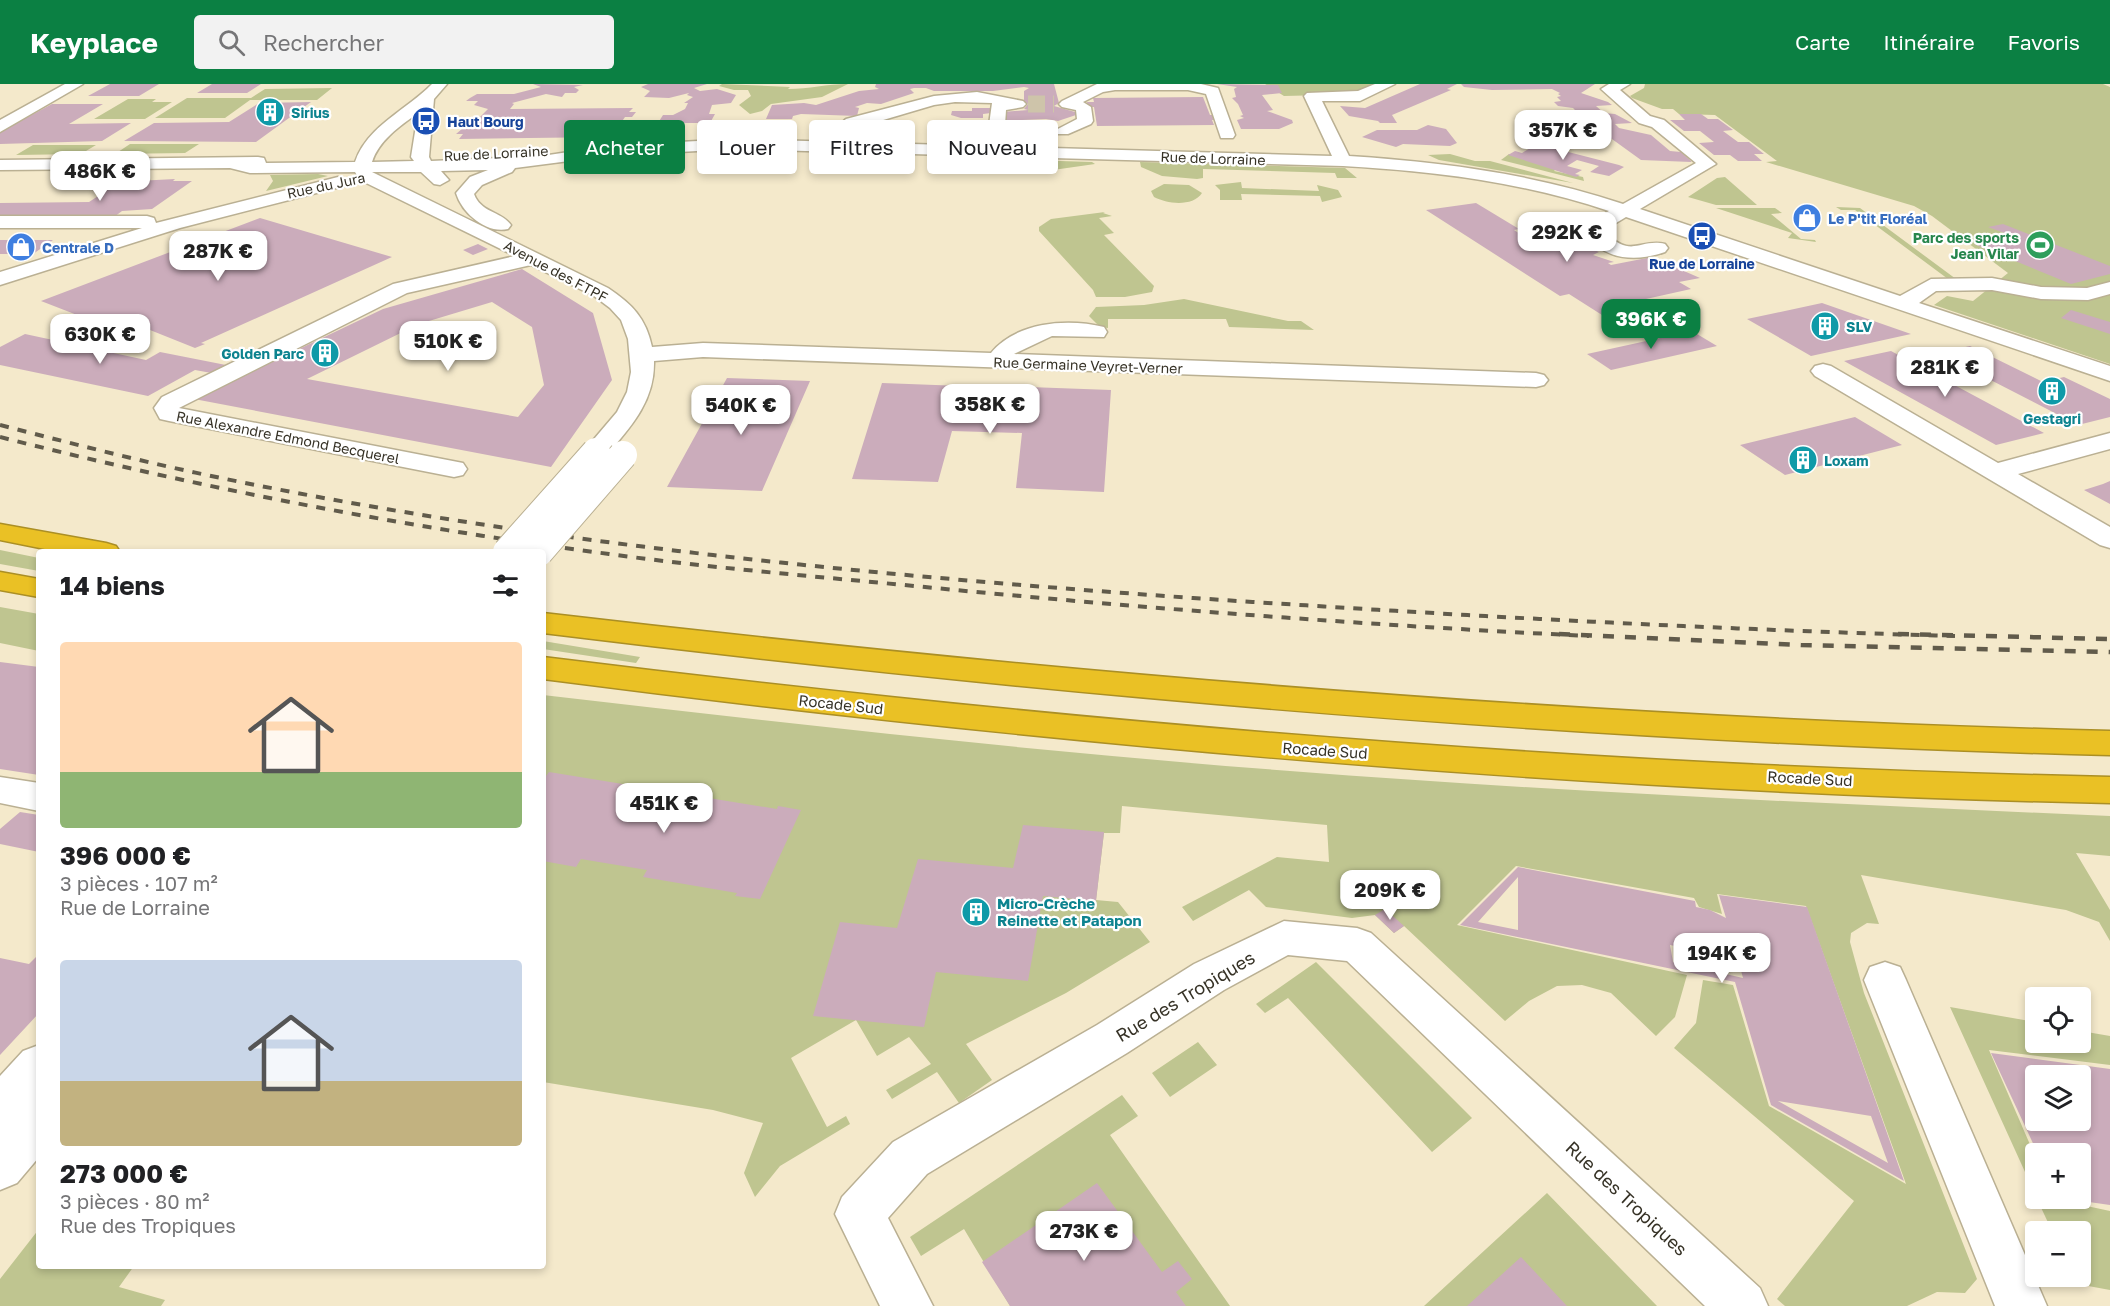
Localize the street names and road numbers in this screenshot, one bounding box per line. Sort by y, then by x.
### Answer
street label: Rue de Lorraine [443,142,549,164]
street label: Rue de Lorraine [1160,148,1266,168]
street label: Rue du Jura [285,168,367,202]
street label: Avenue des FTPF [501,236,611,306]
street label: Rue Germaine Veyret-Verner [993,353,1184,377]
street label: Rue Alexandre Edmond Becquerel [175,407,401,467]
street label: Rocade Sud [798,691,884,717]
street label: Rocade Sud [1282,738,1368,762]
street label: Rocade Sud [1767,767,1853,789]
street label: Rue des Tropiques [1111,946,1259,1046]
street label: Rue des Tropiques [1562,1136,1692,1260]

